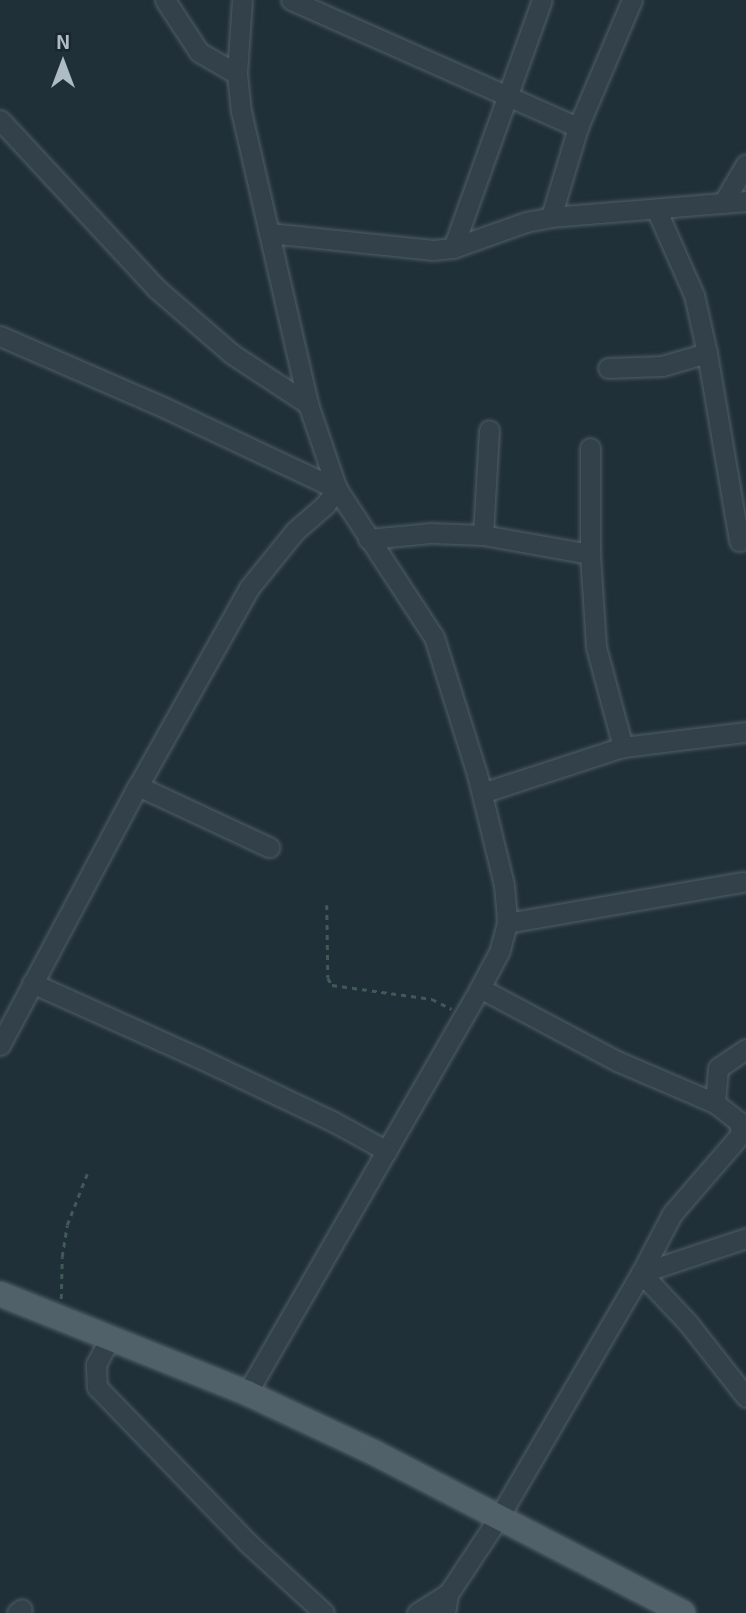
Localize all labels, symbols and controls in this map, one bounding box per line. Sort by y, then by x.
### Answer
north arrow [28,28,98,98]
text: N [56,30,70,53]

